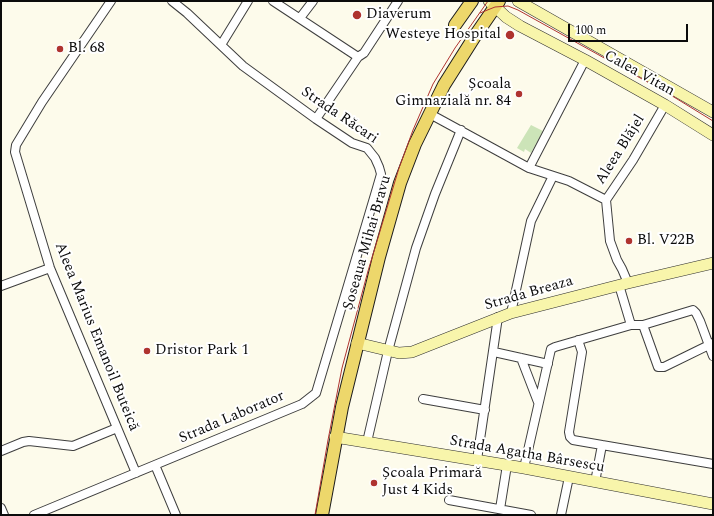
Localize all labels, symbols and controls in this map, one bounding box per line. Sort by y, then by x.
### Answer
place label: Diaverum [366,6,431,24]
marker: Diaverum [351,9,363,21]
scale bar [570,16,690,42]
text: 100 m [575,21,606,40]
place label: Westeye Hospital [385,26,501,44]
marker: Westeye Hospital [504,29,516,41]
place label: Bl. 68 [68,40,105,58]
marker: Bl. 68 [55,44,65,54]
street label: Calea Vitan [600,47,678,101]
place label: Școala Gimnazială nr. 84 [395,76,511,111]
street label: Strada Răcari [297,84,381,148]
marker: Școala Gimnazială nr. 84 [514,89,524,99]
street label: Aleea Blăjel [592,112,650,188]
street label: Șoseaua Mihai Bravu [340,173,396,313]
place label: Bl. V22B [637,232,695,250]
marker: Bl. V22B [624,236,634,246]
street label: Aleea Marius Emanoil Buteică [50,240,142,434]
street label: Strada Breaza [483,273,575,315]
place label: Dristor Park 1 [155,342,249,360]
marker: Dristor Park 1 [142,346,152,356]
street label: Strada Laborator [177,388,287,448]
street label: Strada Agatha Bârsescu [448,433,606,477]
place label: Școala Primară Just 4 Kids [382,465,482,500]
marker: Școala Primară Just 4 Kids [369,478,379,488]

